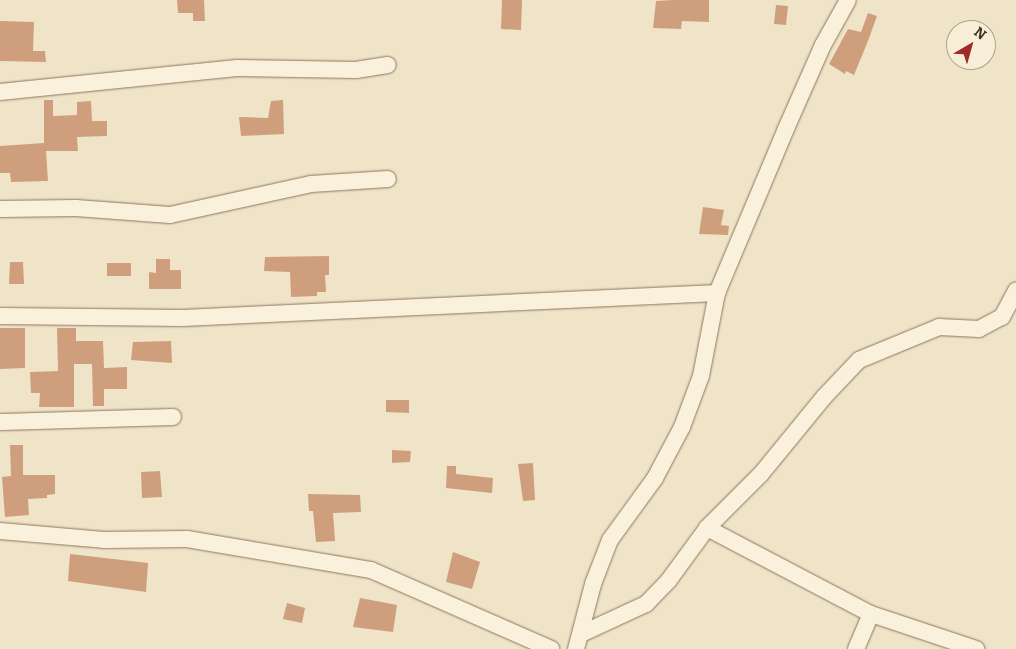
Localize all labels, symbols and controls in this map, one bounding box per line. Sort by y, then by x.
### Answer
north arrow [946,20,996,70]
text: N [970,24,989,44]

